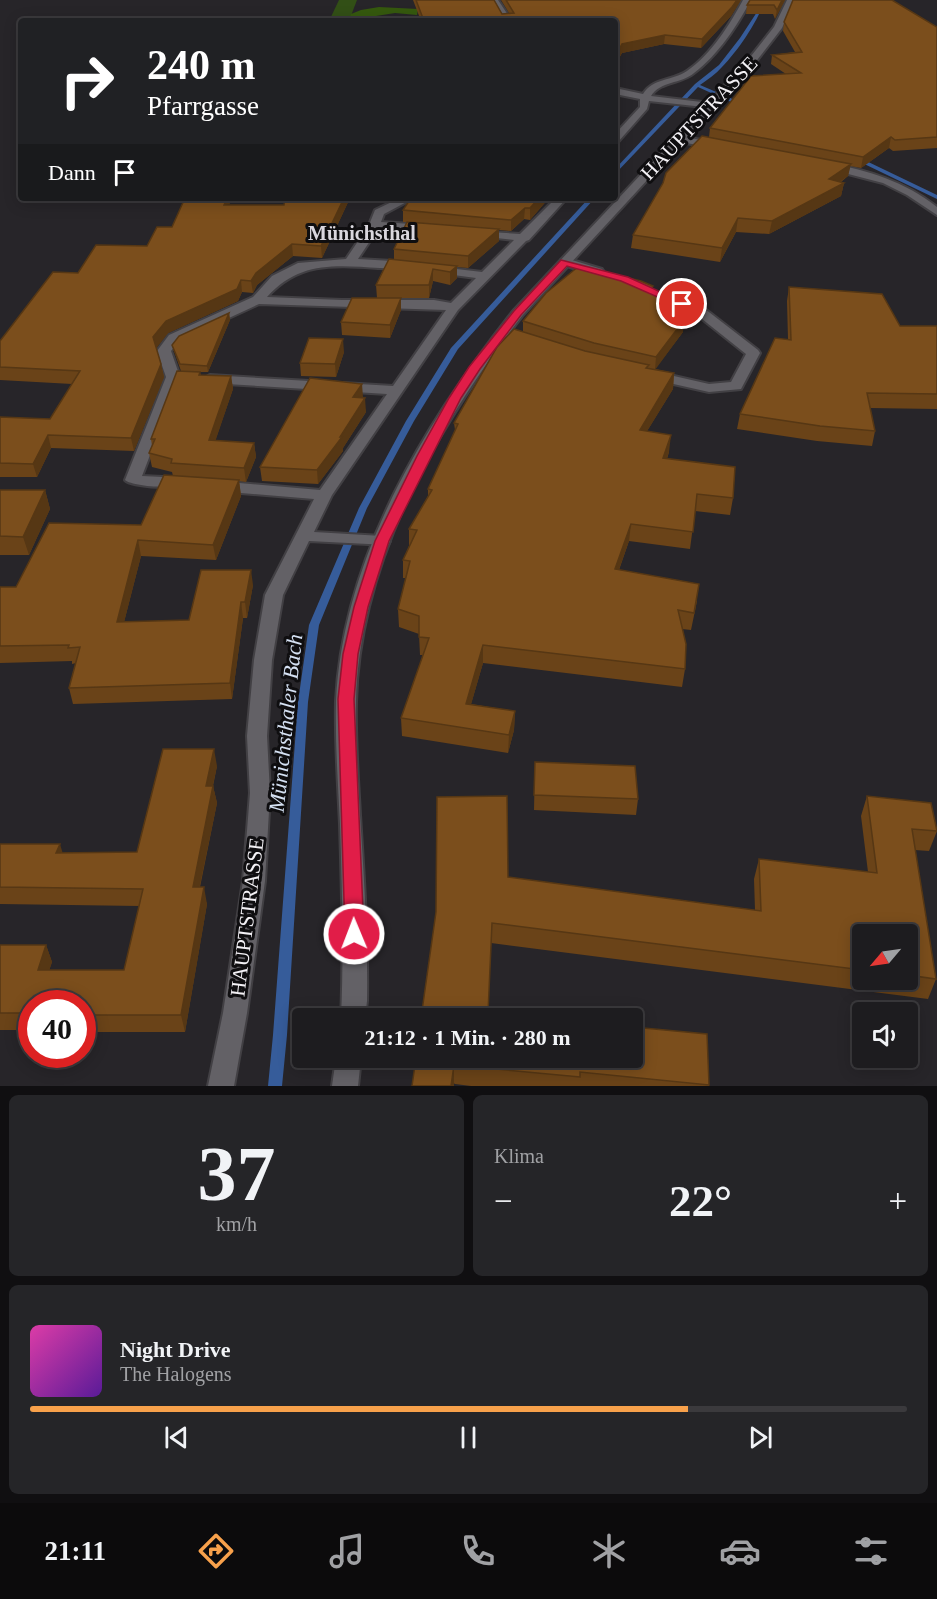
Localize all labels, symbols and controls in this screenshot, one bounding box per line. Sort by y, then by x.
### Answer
icon: right [48,42,126,120]
text: 240 m [147,42,256,88]
street label: HAUPTSTRASSE [636,51,762,185]
text: Pfarrgasse [147,91,259,121]
icon: arrive [108,156,141,189]
text: Dann [48,160,96,185]
district label: Münichsthal [308,222,416,244]
pin [656,278,707,329]
icon: arrive [665,287,698,320]
water label: Münichsthaler Bach [264,633,307,814]
street label: HAUPTSTRASSE [225,836,269,998]
position arrow [322,902,386,966]
north arrow [852,924,918,990]
map controls [852,924,918,1068]
speed limit sign: 40 [18,990,96,1068]
button: sound [852,1002,918,1068]
text: 21:12 · 1 Min. · 280 m [365,1025,570,1050]
text: 37 [198,1130,276,1217]
text: Klima [494,1145,544,1167]
text: 22° [669,1176,732,1226]
text: − [494,1183,513,1219]
text: + [888,1183,907,1219]
text: km/h [216,1213,257,1235]
text: Night Drive [120,1337,231,1362]
text: The Halogens [120,1363,232,1385]
icon: previous [160,1421,193,1454]
icon: pause [452,1421,485,1454]
icon: next [744,1421,777,1454]
icon: directions [195,1530,237,1572]
icon: music [326,1530,368,1572]
icon: phone [457,1530,499,1572]
icon: climate [588,1530,630,1572]
icon: car [719,1530,761,1572]
icon: filters [850,1530,892,1572]
text: 21:11 [45,1536,106,1566]

